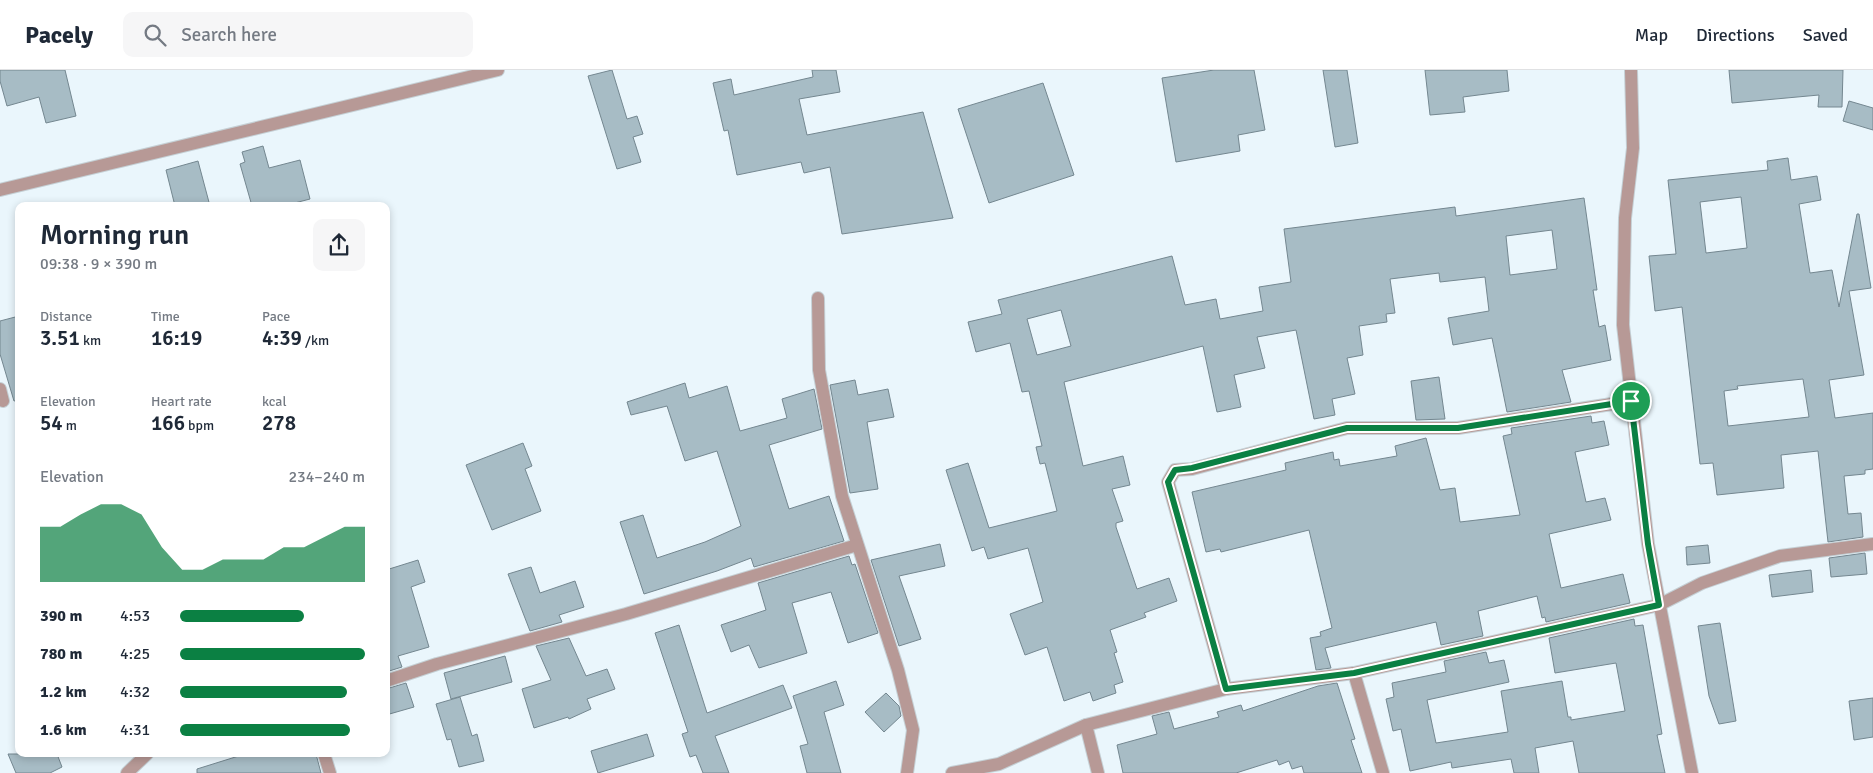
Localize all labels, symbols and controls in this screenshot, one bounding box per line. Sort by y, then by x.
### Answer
search box [123,12,473,57]
text: Pacely [25,20,93,50]
icon: search [141,21,169,49]
text: Search here [181,23,277,47]
text: Map [1635,24,1668,46]
text: Directions [1696,24,1775,46]
text: Saved [1803,24,1848,46]
text: Morning run [40,218,189,252]
button: share [313,219,365,271]
text: 09:38 · 9 × 390 m [40,254,157,274]
text: Distance [40,308,92,325]
text: Time [151,308,180,325]
text: Pace [262,308,290,325]
text: 3.51 [40,325,80,351]
text: 16:19 [151,325,202,351]
text: 4:39 [262,325,302,351]
text: km [80,332,101,349]
text: /km [302,332,329,349]
pin [1610,380,1652,422]
icon: arrive [1617,387,1645,415]
text: Elevation [40,393,96,410]
text: Heart rate [151,393,212,410]
text: kcal [262,393,287,410]
text: 54 [40,410,63,436]
text: 166 [151,410,185,436]
text: 278 [262,410,296,436]
text: m [63,417,77,434]
text: bpm [185,417,214,434]
text: Elevation [40,467,104,487]
text: 234–240 m [288,467,365,487]
text: 390 m [40,606,82,626]
text: 4:53 [120,606,150,626]
text: 780 m [40,644,82,664]
text: 4:25 [120,644,150,664]
text: 1.2 km [40,682,87,702]
text: 4:32 [120,682,150,702]
text: 1.6 km [40,720,87,740]
text: 4:31 [120,720,150,740]

